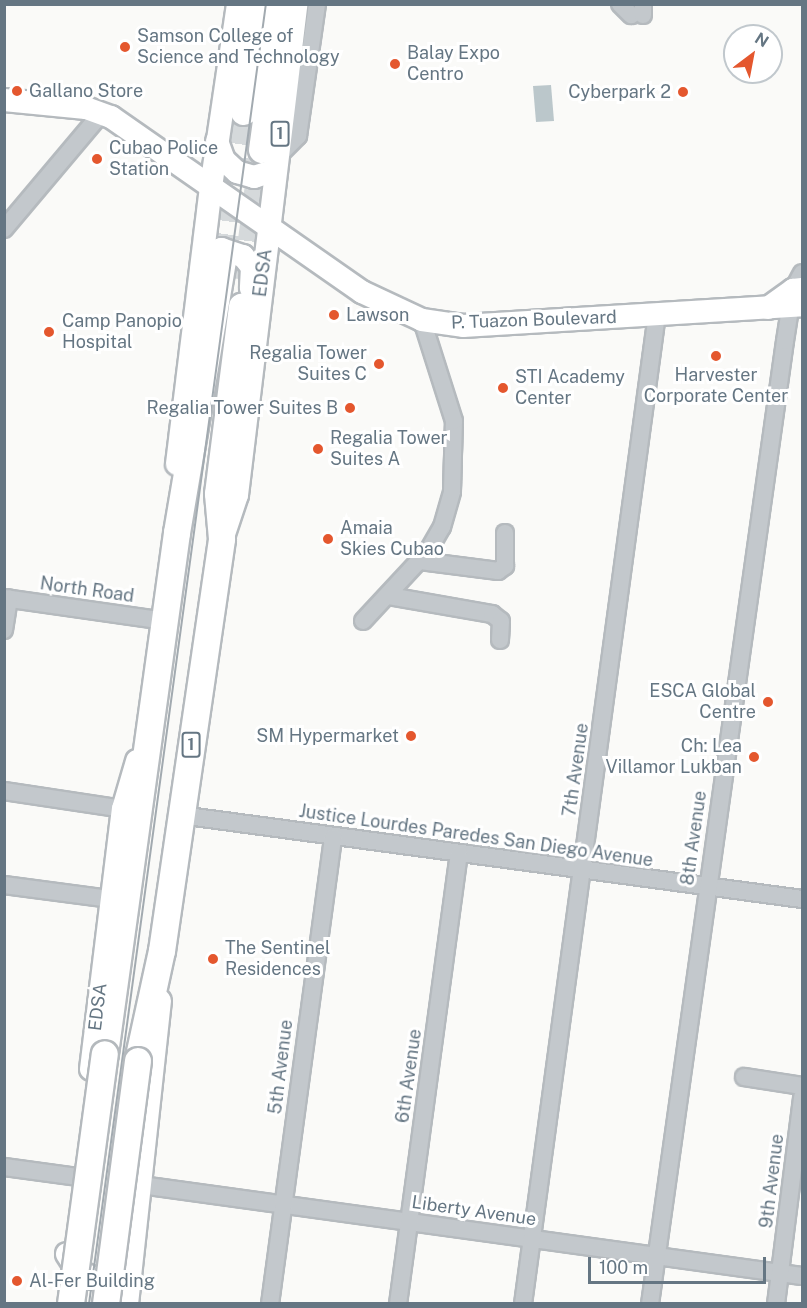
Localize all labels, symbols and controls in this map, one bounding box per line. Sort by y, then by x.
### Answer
north arrow [723,24,783,84]
place label: Samson College of Science and Technology [137,26,340,68]
text: N [751,29,772,51]
marker: Samson College of Science and Technology [118,40,132,54]
place label: Balay Expo Centro [407,43,500,86]
marker: Balay Expo Centro [388,57,402,71]
place label: Gallano Store [29,80,143,102]
place label: Cyberpark 2 [568,81,671,103]
marker: Gallano Store [10,84,24,98]
marker: Cyberpark 2 [676,85,690,99]
road number: 1 [270,121,290,147]
place label: Cubao Police Station [109,138,218,180]
marker: Cubao Police Station [90,152,104,166]
street label: EDSA [249,248,277,298]
place label: Lawson [346,304,409,326]
street label: P. Tuazon Boulevard [451,306,617,334]
marker: Lawson [327,308,341,322]
place label: Camp Panopio Hospital [62,311,182,354]
marker: Camp Panopio Hospital [40,323,58,341]
place label: Regalia Tower Suites C [249,343,367,386]
marker: Harvester Corporate Center [709,349,723,363]
marker: Regalia Tower Suites C [372,357,386,371]
place label: Harvester Corporate Center [644,365,788,407]
place label: STI Academy Center [515,367,625,410]
marker: STI Academy Center [496,381,510,395]
place label: Regalia Tower Suites B [146,397,338,419]
marker: Regalia Tower Suites B [343,401,357,415]
place label: Regalia Tower Suites A [330,428,448,470]
marker: Regalia Tower Suites A [311,442,325,456]
place label: Amaia Skies Cubao [340,518,444,560]
marker: Amaia Skies Cubao [321,532,335,546]
street label: North Road [39,573,135,607]
place label: ESCA Global Centre [649,681,756,724]
marker: ESCA Global Centre [761,695,775,709]
street label: 7th Avenue [559,722,593,818]
place label: SM Hypermarket [256,725,399,747]
marker: SM Hypermarket [404,729,418,743]
road number: 1 [180,732,201,758]
place label: Ch: Lea Villamor Lukban [606,736,742,778]
marker: Ch: Lea Villamor Lukban [747,750,761,764]
street label: 8th Avenue [677,789,711,887]
street label: Justice Lourdes Paredes San Diego Avenue [297,800,655,872]
place label: The Sentinel Residences [225,938,330,980]
marker: The Sentinel Residences [206,952,220,966]
street label: EDSA [84,982,112,1032]
street label: 5th Avenue [264,1018,298,1116]
street label: 6th Avenue [392,1028,426,1124]
street label: 9th Avenue [756,1133,788,1229]
street label: Liberty Avenue [410,1192,538,1230]
scale bar [591,1245,770,1283]
text: 100 m [599,1257,648,1278]
place label: Al-Fer Building [29,1270,155,1292]
marker: Al-Fer Building [10,1274,24,1288]

